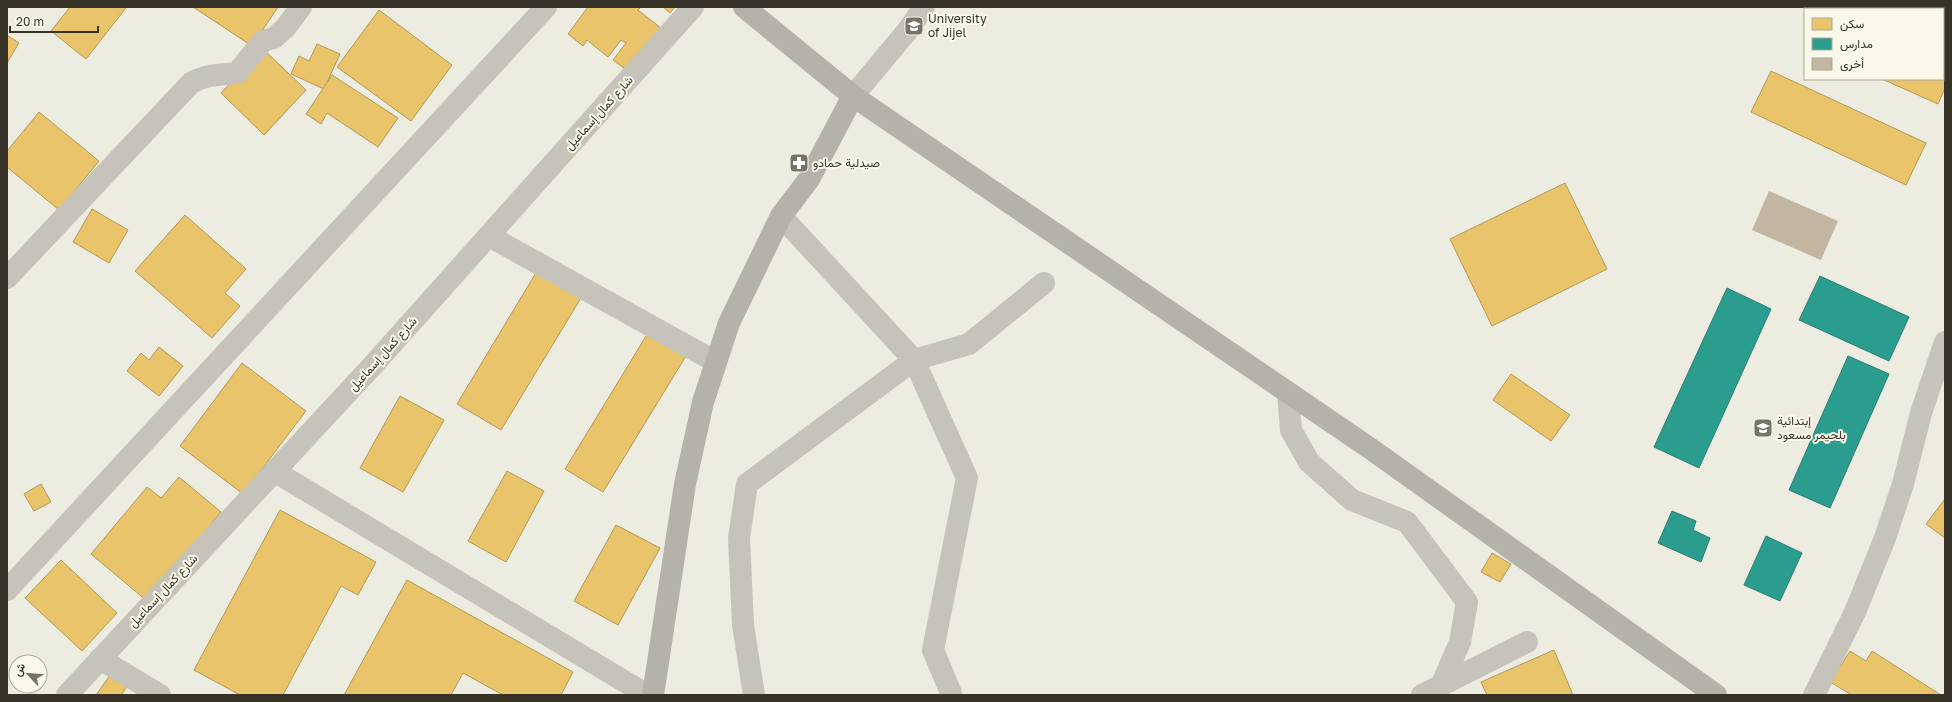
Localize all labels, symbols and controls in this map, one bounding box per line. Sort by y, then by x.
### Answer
scale bar [10,8,98,34]
legend [1804,8,1944,80]
place label: University of Jijel [928,11,987,40]
text: 20 m [16,14,44,29]
school or university icon: University of Jijel [903,15,925,37]
text: سكن [1840,16,1864,32]
text: مدارس [1840,36,1873,52]
text: أخرى [1840,56,1864,72]
street label: شارع كمال إسماعيل [561,73,637,154]
pharmacy icon: صيدلية حمادو [788,152,810,174]
place label: صيدلية حمادو [813,155,880,171]
street label: شارع كمال إسماعيل [345,314,421,395]
place label: إبتدائية بلحيمر مسعود [1777,413,1846,443]
school or university icon: إبتدائية بلحيمر مسعود [1752,417,1774,439]
street label: شارع كمال إسماعيل [125,551,202,632]
north arrow [8,654,48,694]
text: ش [10,661,28,679]

